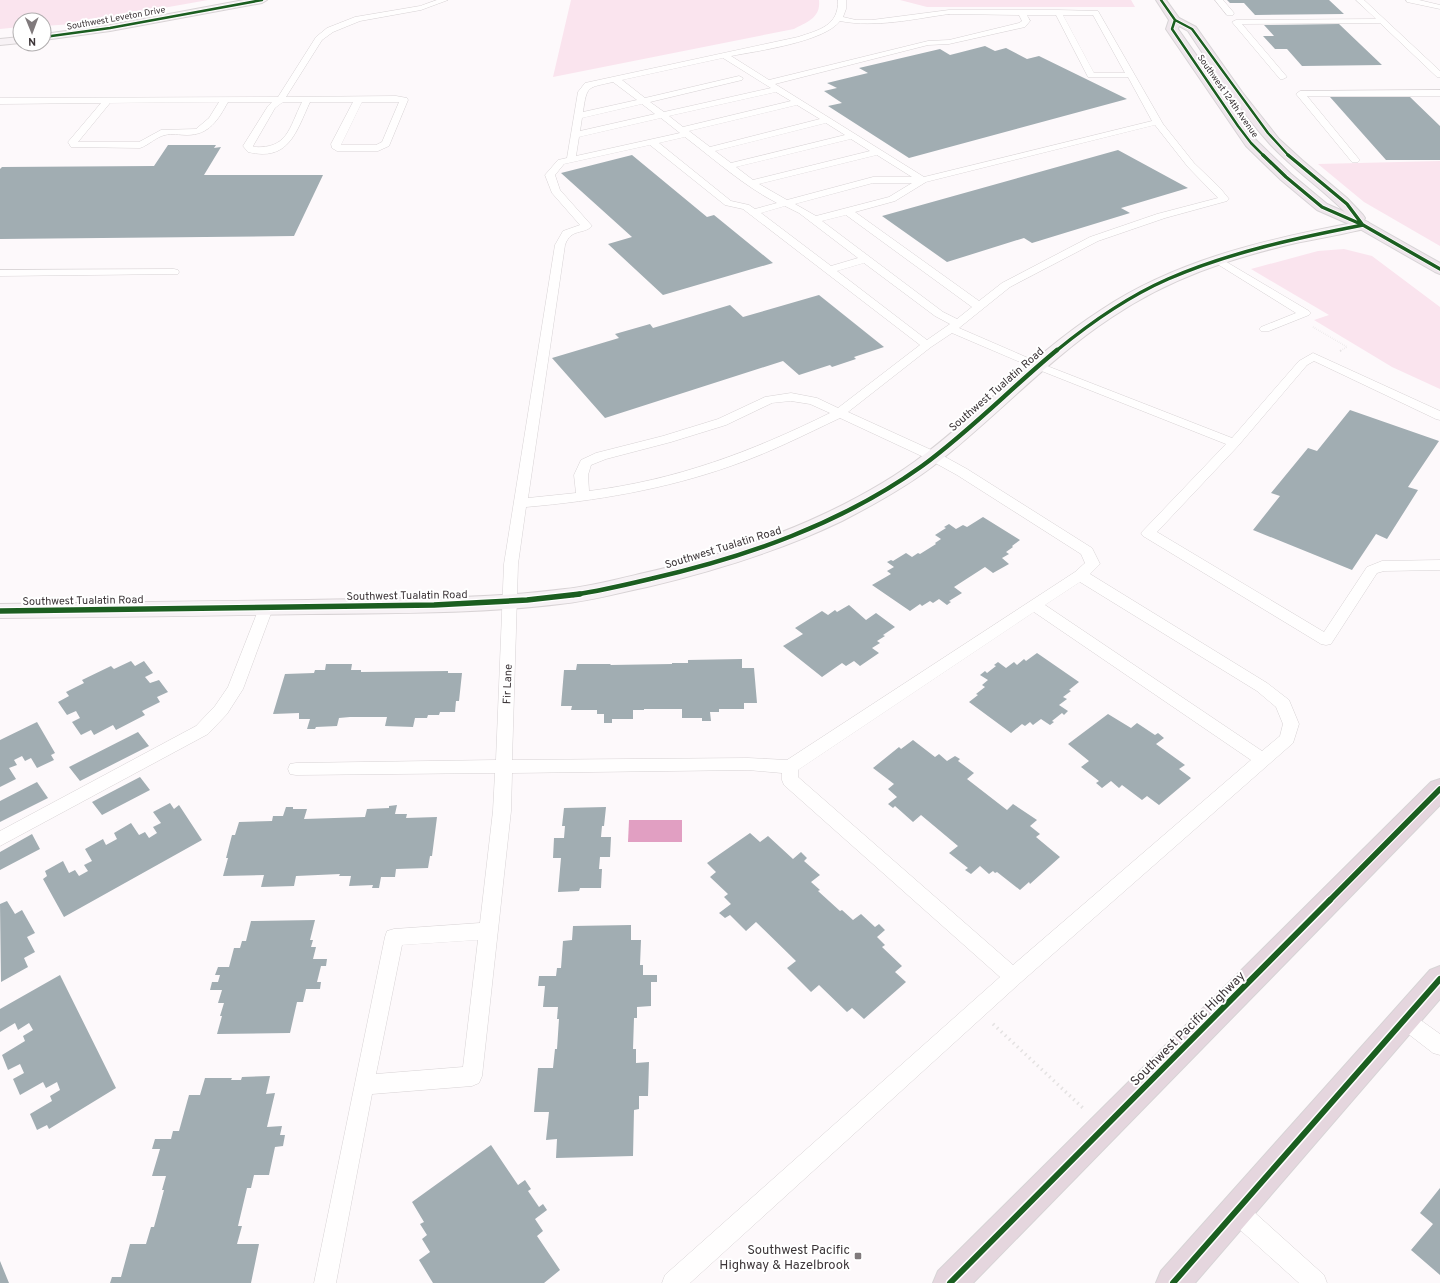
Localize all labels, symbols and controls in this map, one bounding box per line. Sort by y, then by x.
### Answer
street label: Southwest Leveton Drive [66,4,166,33]
north arrow [12,12,52,52]
text: N [28,34,36,48]
street label: Southwest 124th Avenue [1195,53,1261,140]
street label: Southwest Tualatin Road [946,345,1047,435]
street label: Southwest Tualatin Road [663,524,783,572]
street label: Southwest Tualatin Road [346,588,468,604]
street label: Southwest Tualatin Road [22,593,144,609]
street label: Fir Lane [500,664,516,704]
street label: Southwest Pacific Highway [1128,969,1249,1090]
place label: Southwest Pacific Highway & Hazelbrook [719,1243,850,1274]
marker: Southwest Pacific Highway & Hazelbrook [853,1251,863,1261]

